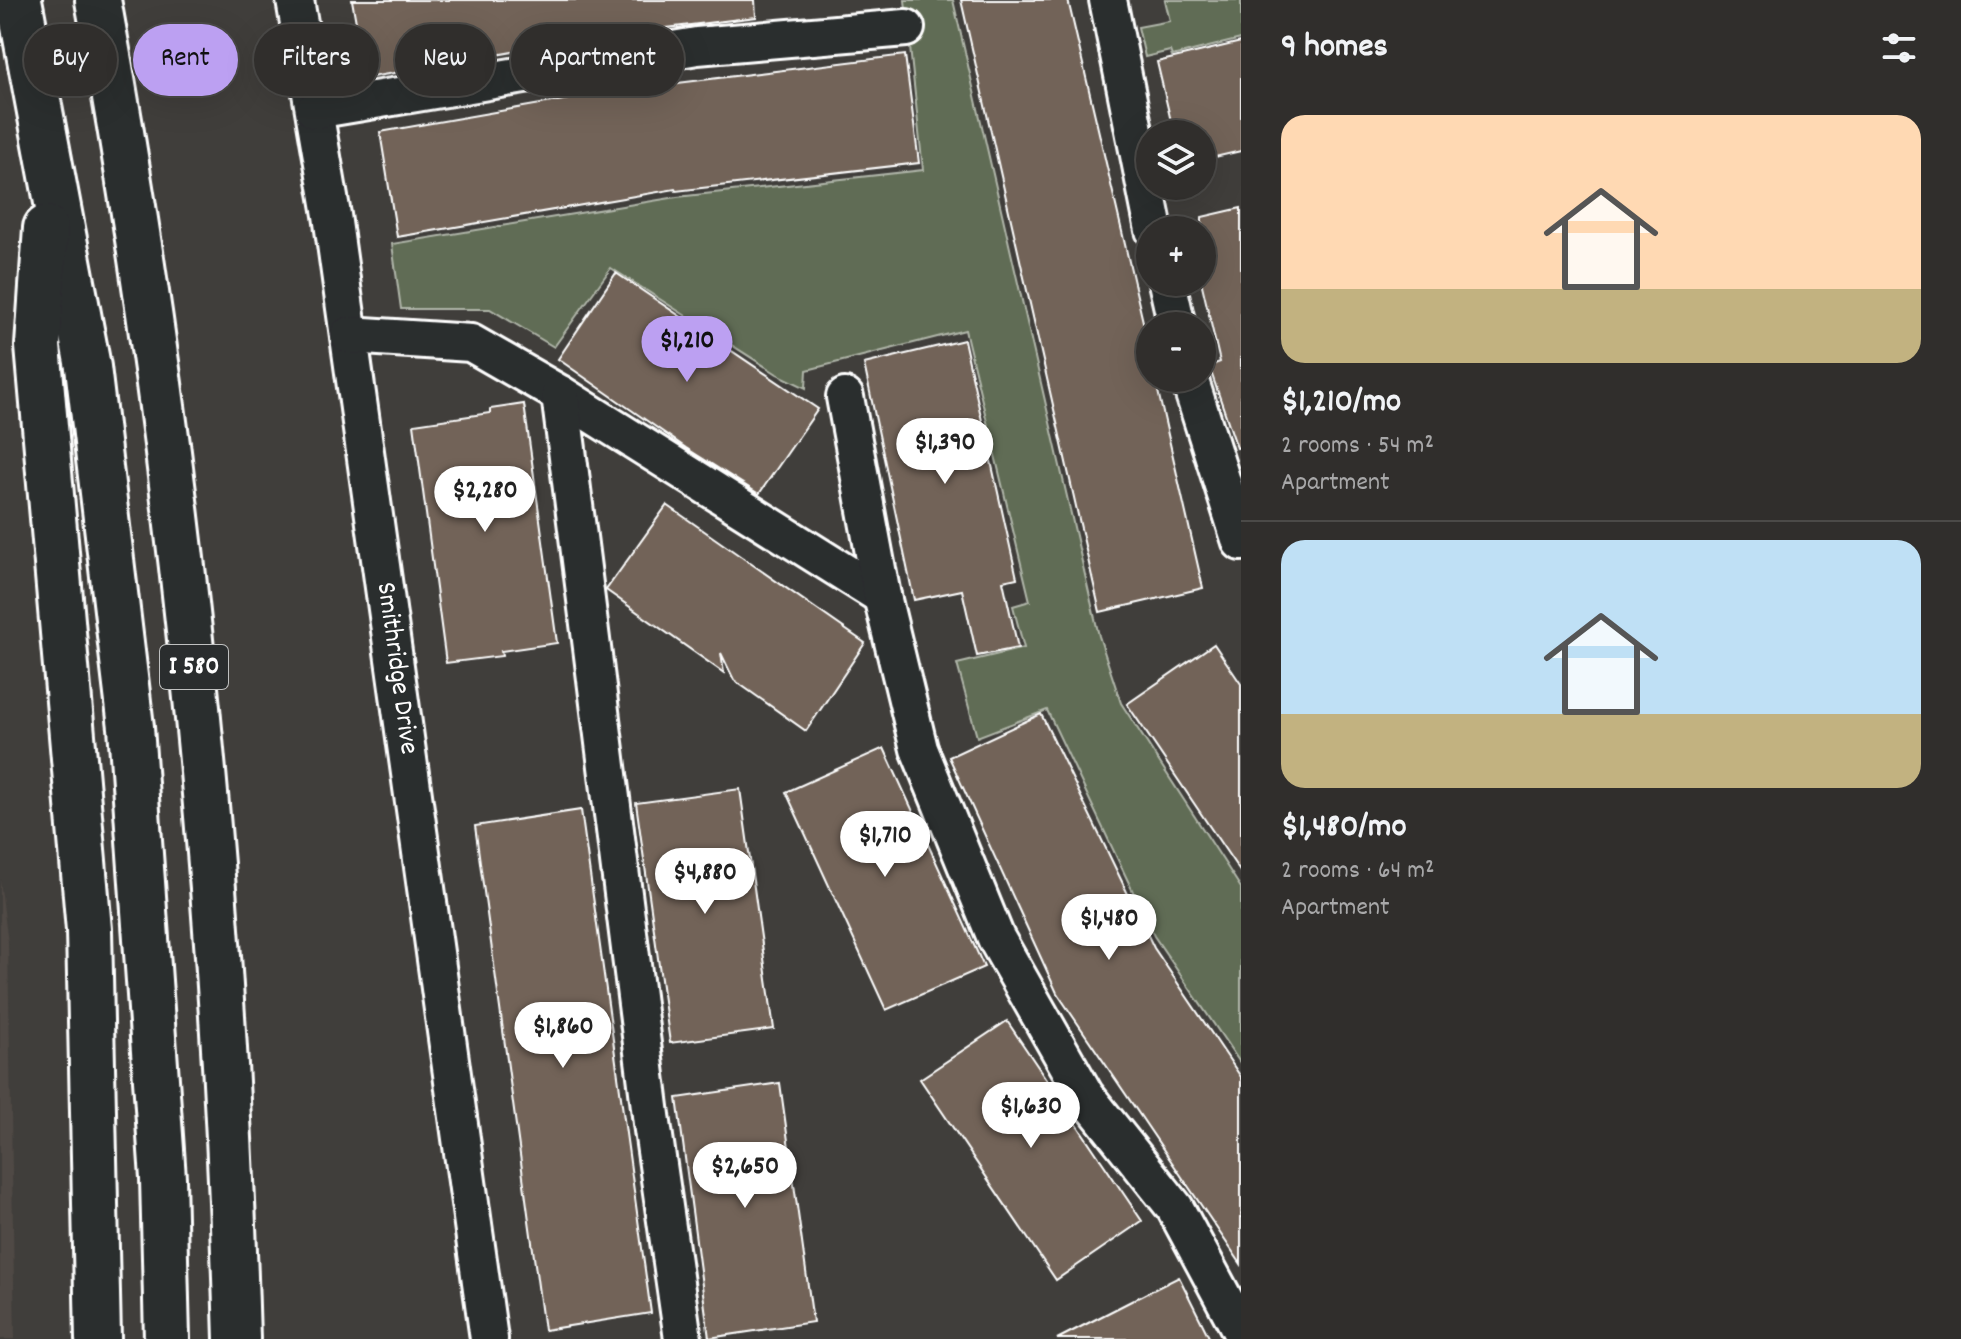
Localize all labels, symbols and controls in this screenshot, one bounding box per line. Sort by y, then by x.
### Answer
chip: Buy [24,24,117,96]
chip: Rent [133,24,238,96]
chip: Filters [254,24,379,96]
chip: New [395,24,495,96]
chip: Apartment [511,24,684,96]
text: 9 homes [1281,24,1388,73]
icon: filters [1877,26,1921,70]
map controls [1136,120,1216,392]
button: layers [1136,120,1216,200]
icon: home [1529,167,1673,311]
button: + [1136,216,1216,296]
button: − [1136,312,1216,392]
pin: $1,210 [622,316,752,384]
text: $1,210 [659,323,715,360]
text: $1,210/mo [1281,379,1401,428]
pin: $1,390 [880,418,1010,486]
text: $1,390 [914,425,976,462]
text: 2 rooms · 54 m² [1281,428,1434,465]
text: Apartment [1281,465,1390,502]
pin: $2,280 [420,466,550,534]
text: $2,280 [452,473,518,510]
street label: Smithridge Drive [364,580,427,757]
icon: home [1529,592,1673,736]
road number: I 580 [160,645,228,689]
text: $1,480/mo [1281,804,1407,853]
pin: $1,710 [820,811,950,879]
text: $1,710 [858,818,912,855]
pin: $4,880 [640,848,770,916]
text: 2 rooms · 64 m² [1281,853,1435,890]
text: $4,880 [673,855,737,892]
text: Apartment [1281,890,1390,927]
pin: $1,480 [1044,894,1174,962]
text: $1,480 [1079,901,1139,938]
pin: $1,860 [498,1002,628,1070]
text: $1,860 [532,1009,594,1046]
pin: $1,630 [966,1082,1096,1150]
text: $1,630 [1000,1089,1062,1126]
pin: $2,650 [680,1142,810,1210]
text: $2,650 [711,1149,779,1186]

